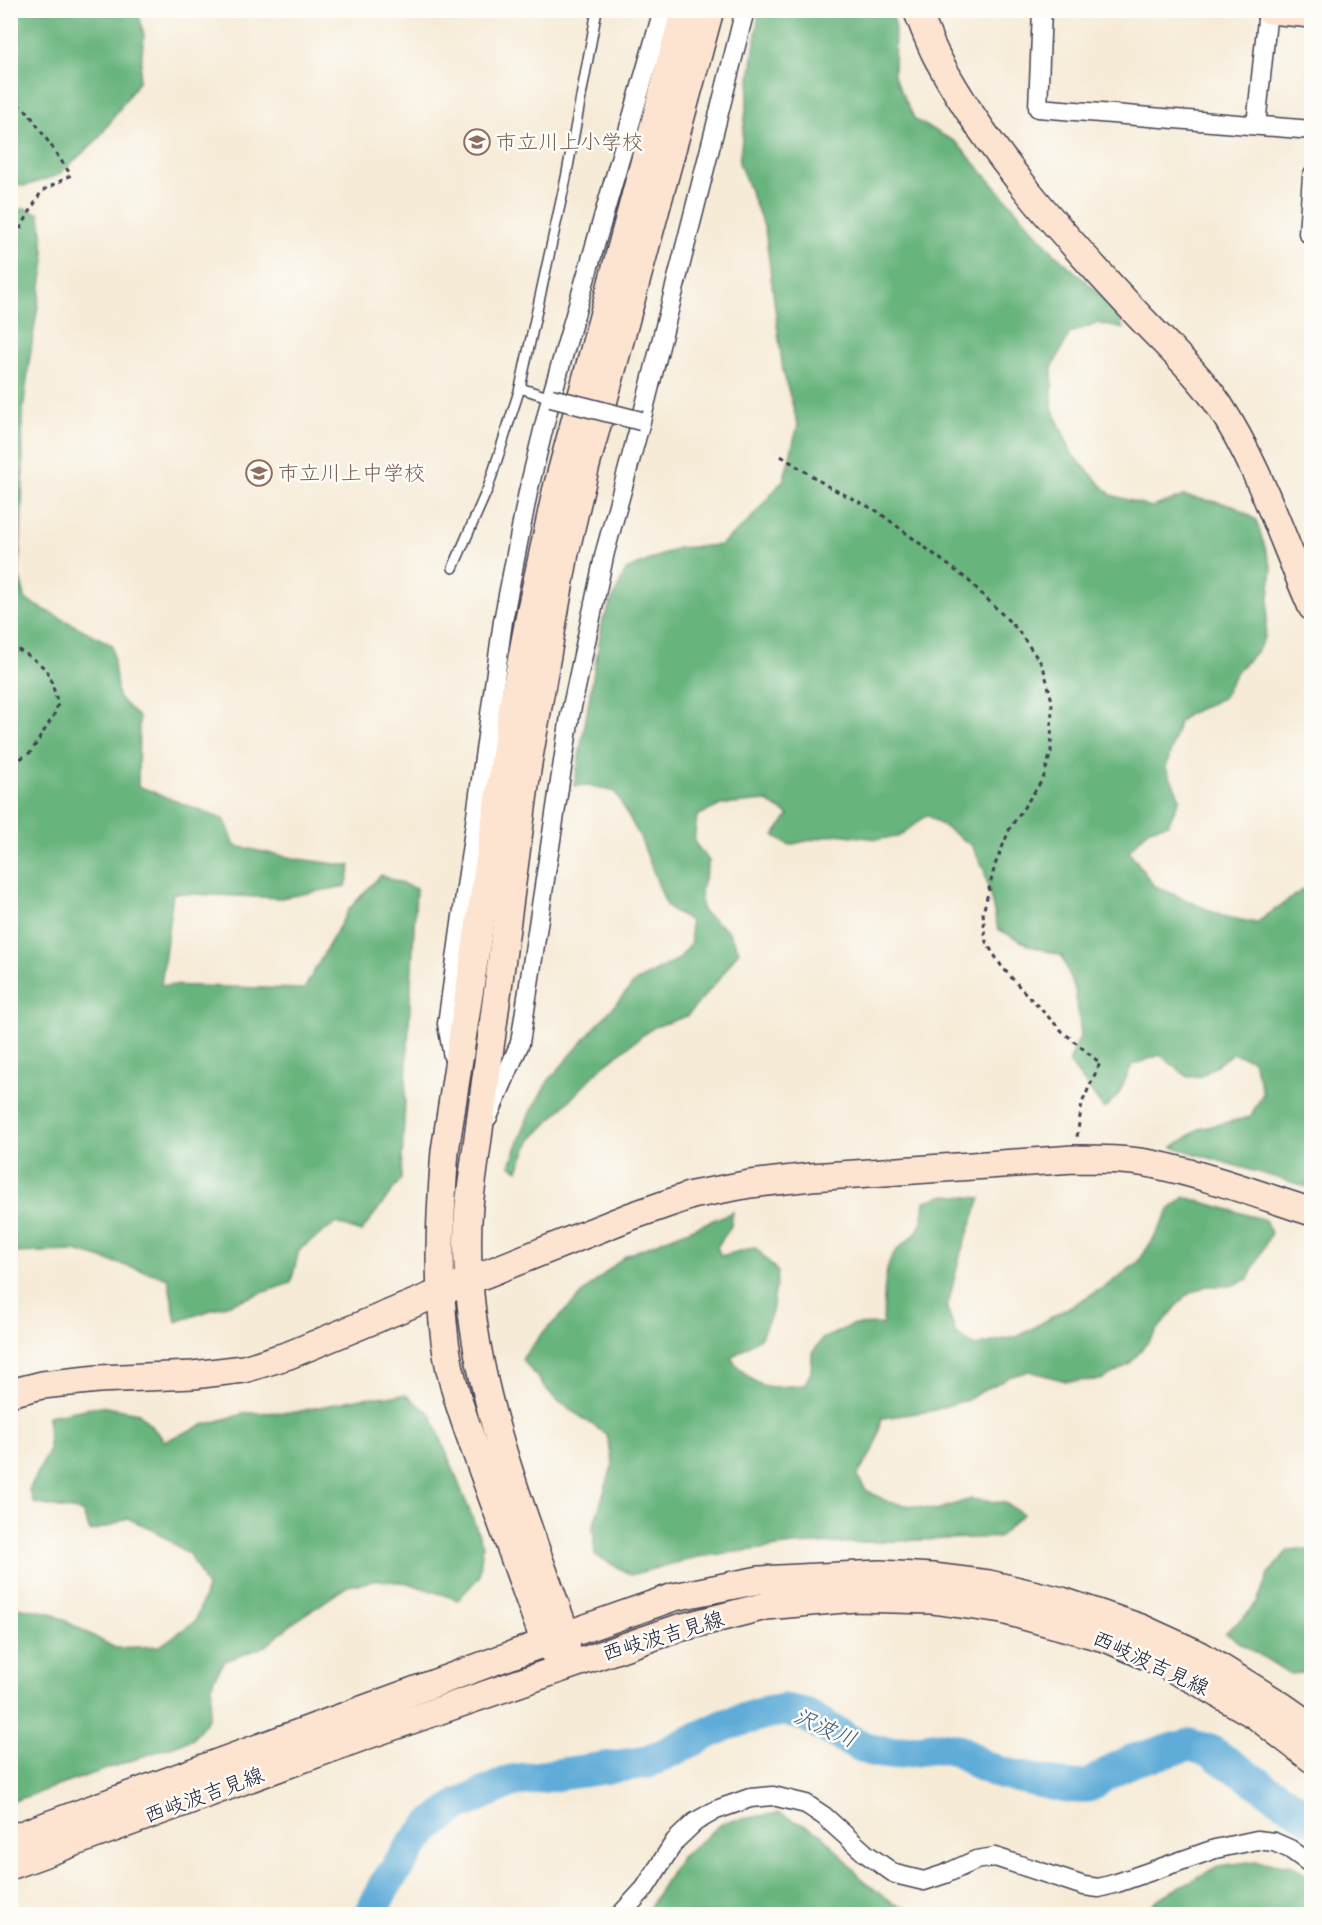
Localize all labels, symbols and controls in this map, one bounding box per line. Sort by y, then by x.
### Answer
school or university icon: 市立川上小学校 [462,127,492,157]
place label: 市立川上小学校 [496,130,643,154]
school or university icon: 市立川上中学校 [244,458,274,488]
place label: 市立川上中学校 [278,461,425,485]
street label: 西岐波吉見線 [599,1606,727,1666]
street label: 西岐波吉見線 [1089,1625,1213,1701]
water label: 沢波川 [790,1703,860,1753]
street label: 西岐波吉見線 [141,1762,267,1828]

